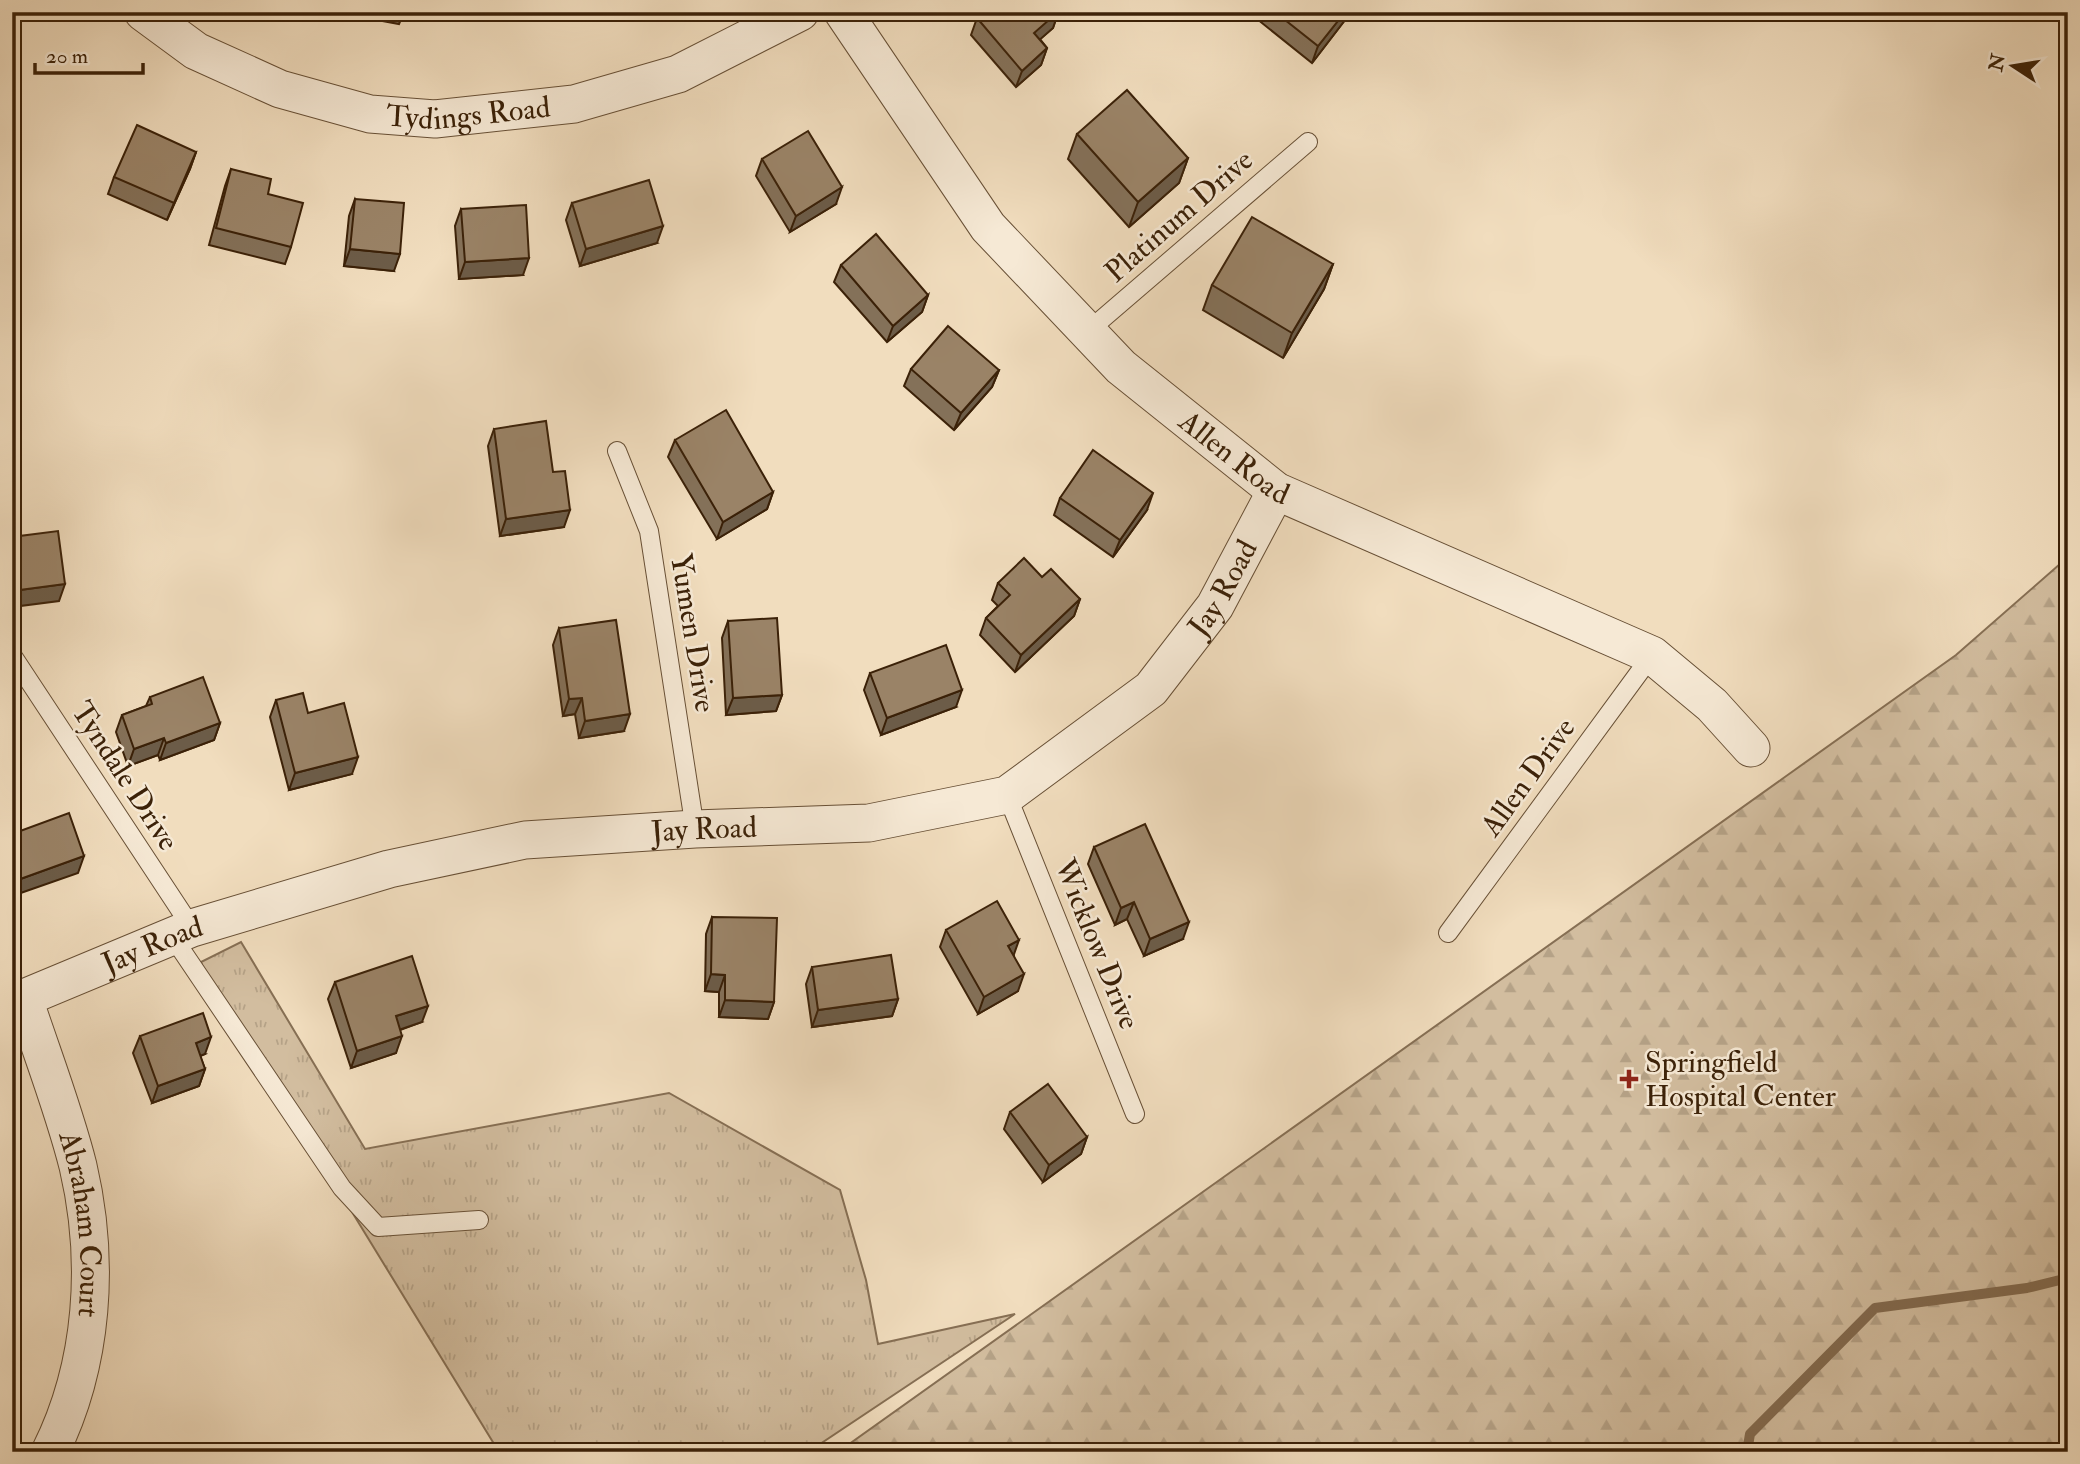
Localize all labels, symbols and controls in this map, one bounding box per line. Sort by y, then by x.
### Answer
scale bar [35,32,144,76]
north arrow [1979,32,2048,102]
text: 20 m [46,43,88,70]
text: N [1984,51,2011,74]
street label: Tydings Road [385,88,552,138]
street label: Platinum Drive [1097,142,1261,290]
street label: Allen Road [1171,402,1295,513]
street label: Jay Road [1179,533,1265,645]
street label: Yumen Drive [662,551,724,715]
street label: Tyndale Drive [63,695,187,857]
street label: Allen Drive [1472,711,1583,844]
street label: Jay Road [649,808,758,850]
street label: Wicklow Drive [1046,853,1148,1034]
street label: Jay Road [95,907,207,982]
place label: Springfield Hospital Center [1645,1044,1836,1115]
marker: Springfield Hospital Center [1619,1069,1639,1089]
street label: Abraham Court [51,1126,109,1319]

